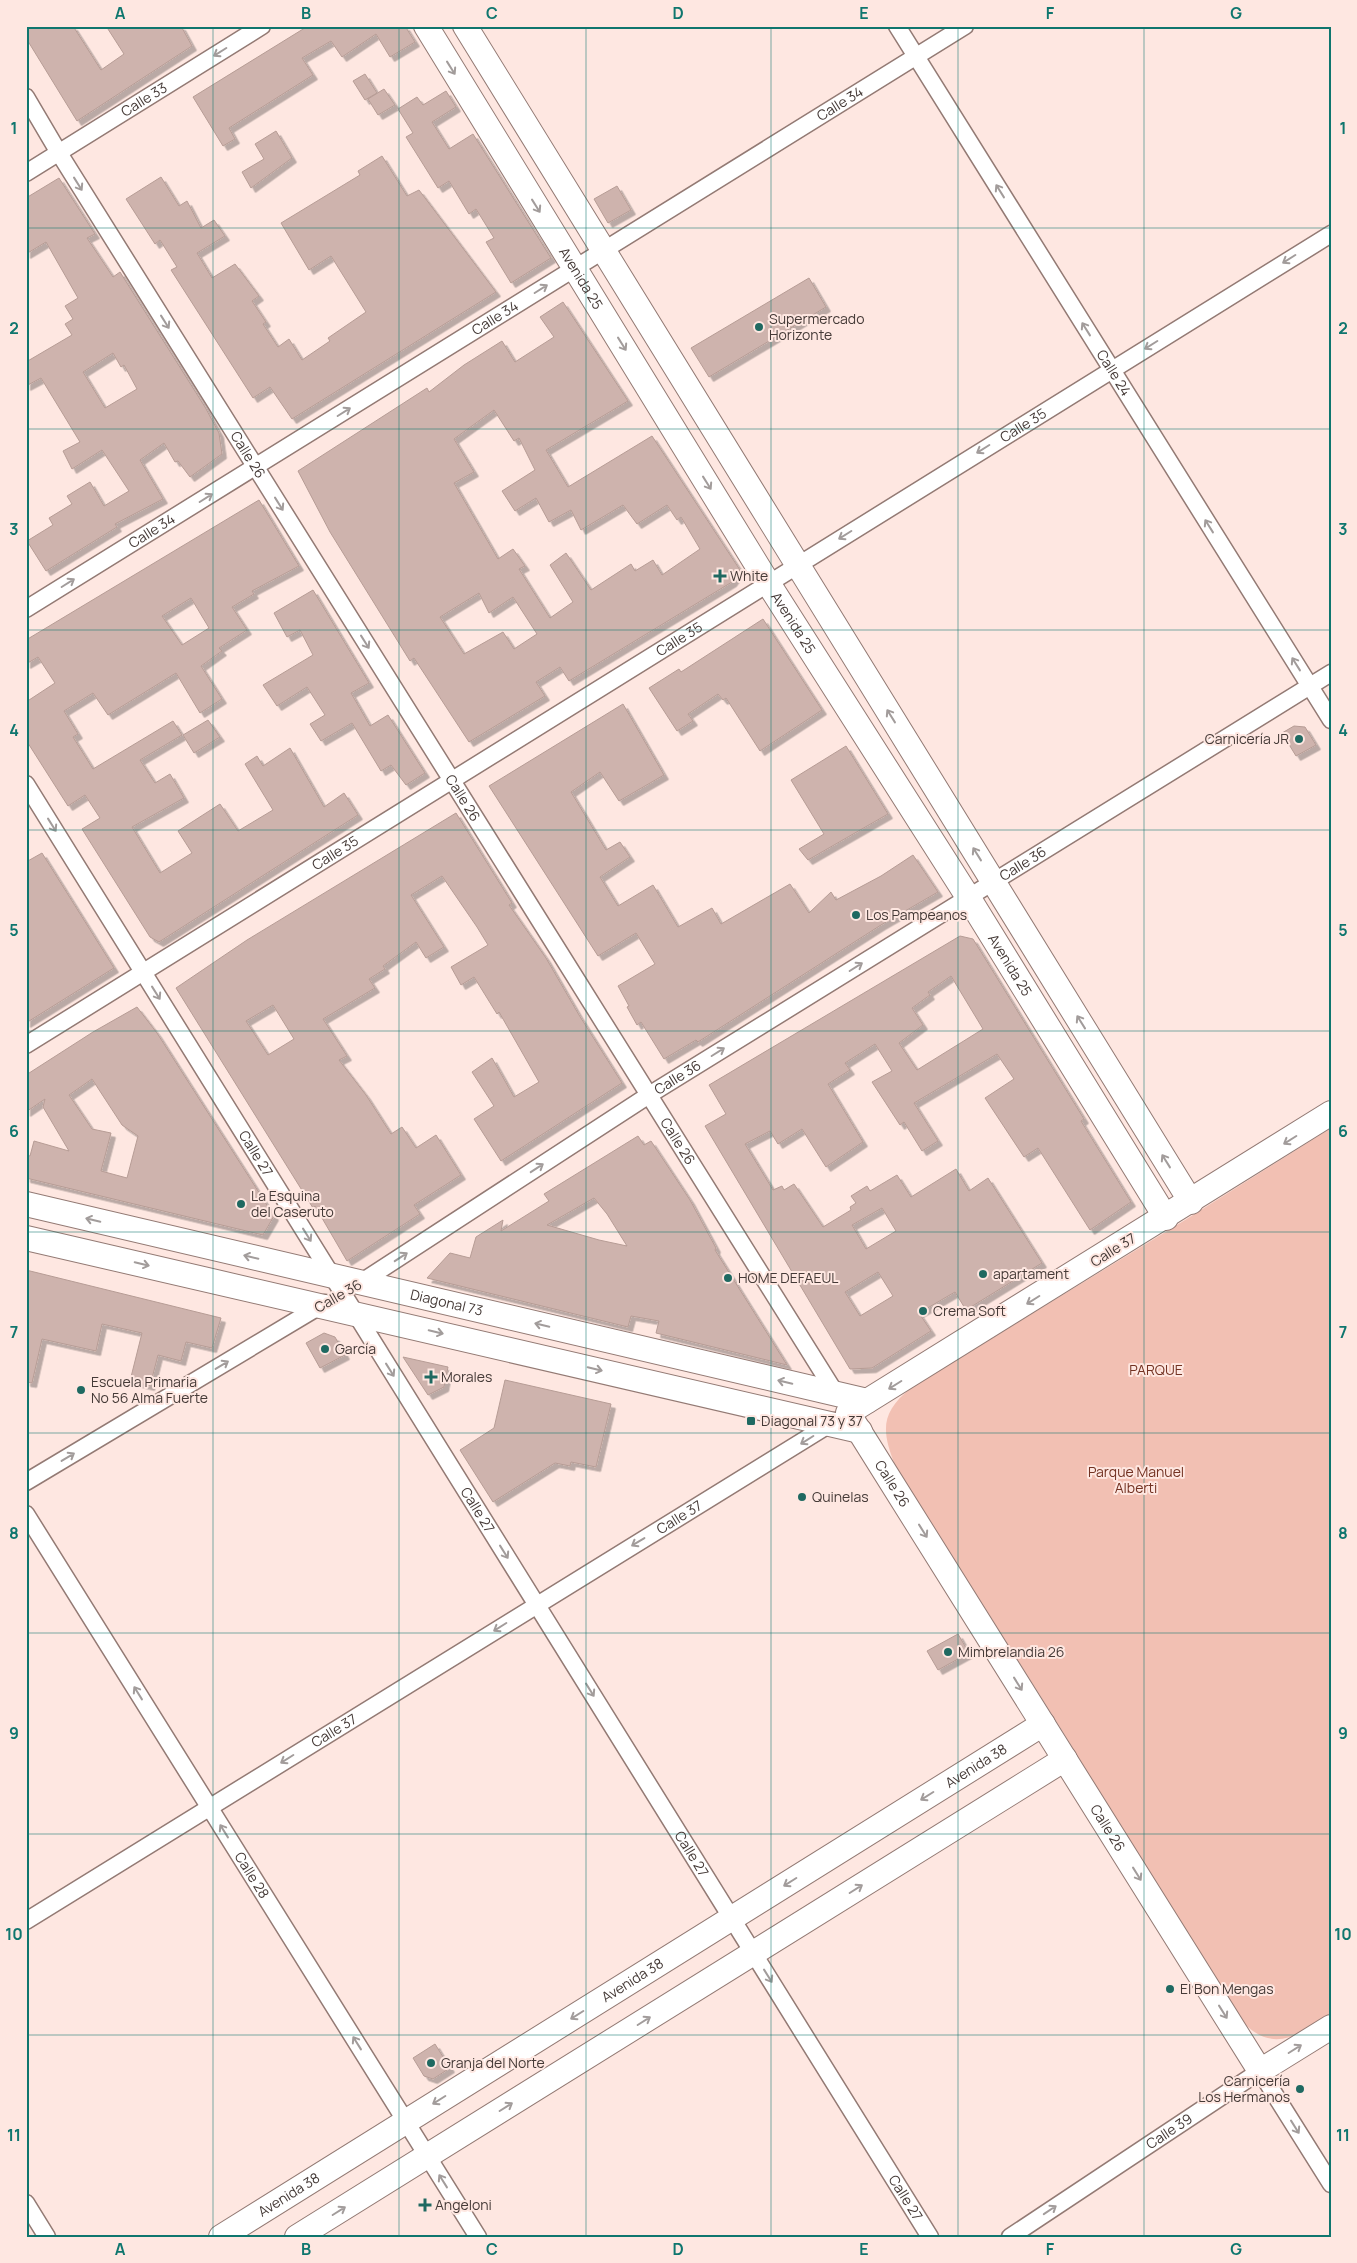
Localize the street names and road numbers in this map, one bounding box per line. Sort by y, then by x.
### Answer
street label: Calle 33 [117,78,170,121]
street label: Calle 34 [813,82,866,125]
street label: Avenida 25 [555,243,608,313]
street label: Calle 34 [468,296,522,339]
street label: Calle 24 [1093,346,1136,399]
street label: Calle 35 [996,403,1050,446]
street label: Calle 26 [227,427,270,482]
street label: Calle 34 [125,509,178,552]
street label: Avenida 25 [767,588,821,657]
street label: Calle 35 [652,617,706,660]
street label: Calle 26 [441,771,485,825]
street label: Calle 35 [308,831,362,874]
street label: Calle 36 [996,842,1050,885]
street label: Avenida 25 [984,930,1037,1000]
street label: Calle 36 [650,1055,704,1099]
street label: Calle 26 [656,1114,700,1168]
street label: Calle 27 [235,1127,278,1179]
street label: Calle 37 [1086,1228,1139,1271]
street label: Calle 36 [311,1274,365,1317]
street label: Diagonal 73 [409,1284,485,1320]
street label: Calle 26 [871,1456,915,1511]
street label: Calle 27 [457,1483,499,1536]
street label: Calle 37 [653,1496,705,1538]
street label: Calle 37 [307,1709,360,1752]
street label: Avenida 38 [941,1739,1010,1792]
street label: Calle 26 [1086,1800,1130,1855]
street label: Calle 27 [671,1827,713,1880]
street label: Calle 28 [231,1848,274,1902]
street label: Avenida 38 [598,1953,667,2006]
street label: Calle 39 [1142,2109,1196,2153]
street label: Avenida 38 [254,2168,323,2221]
street label: Calle 27 [885,2171,927,2224]

